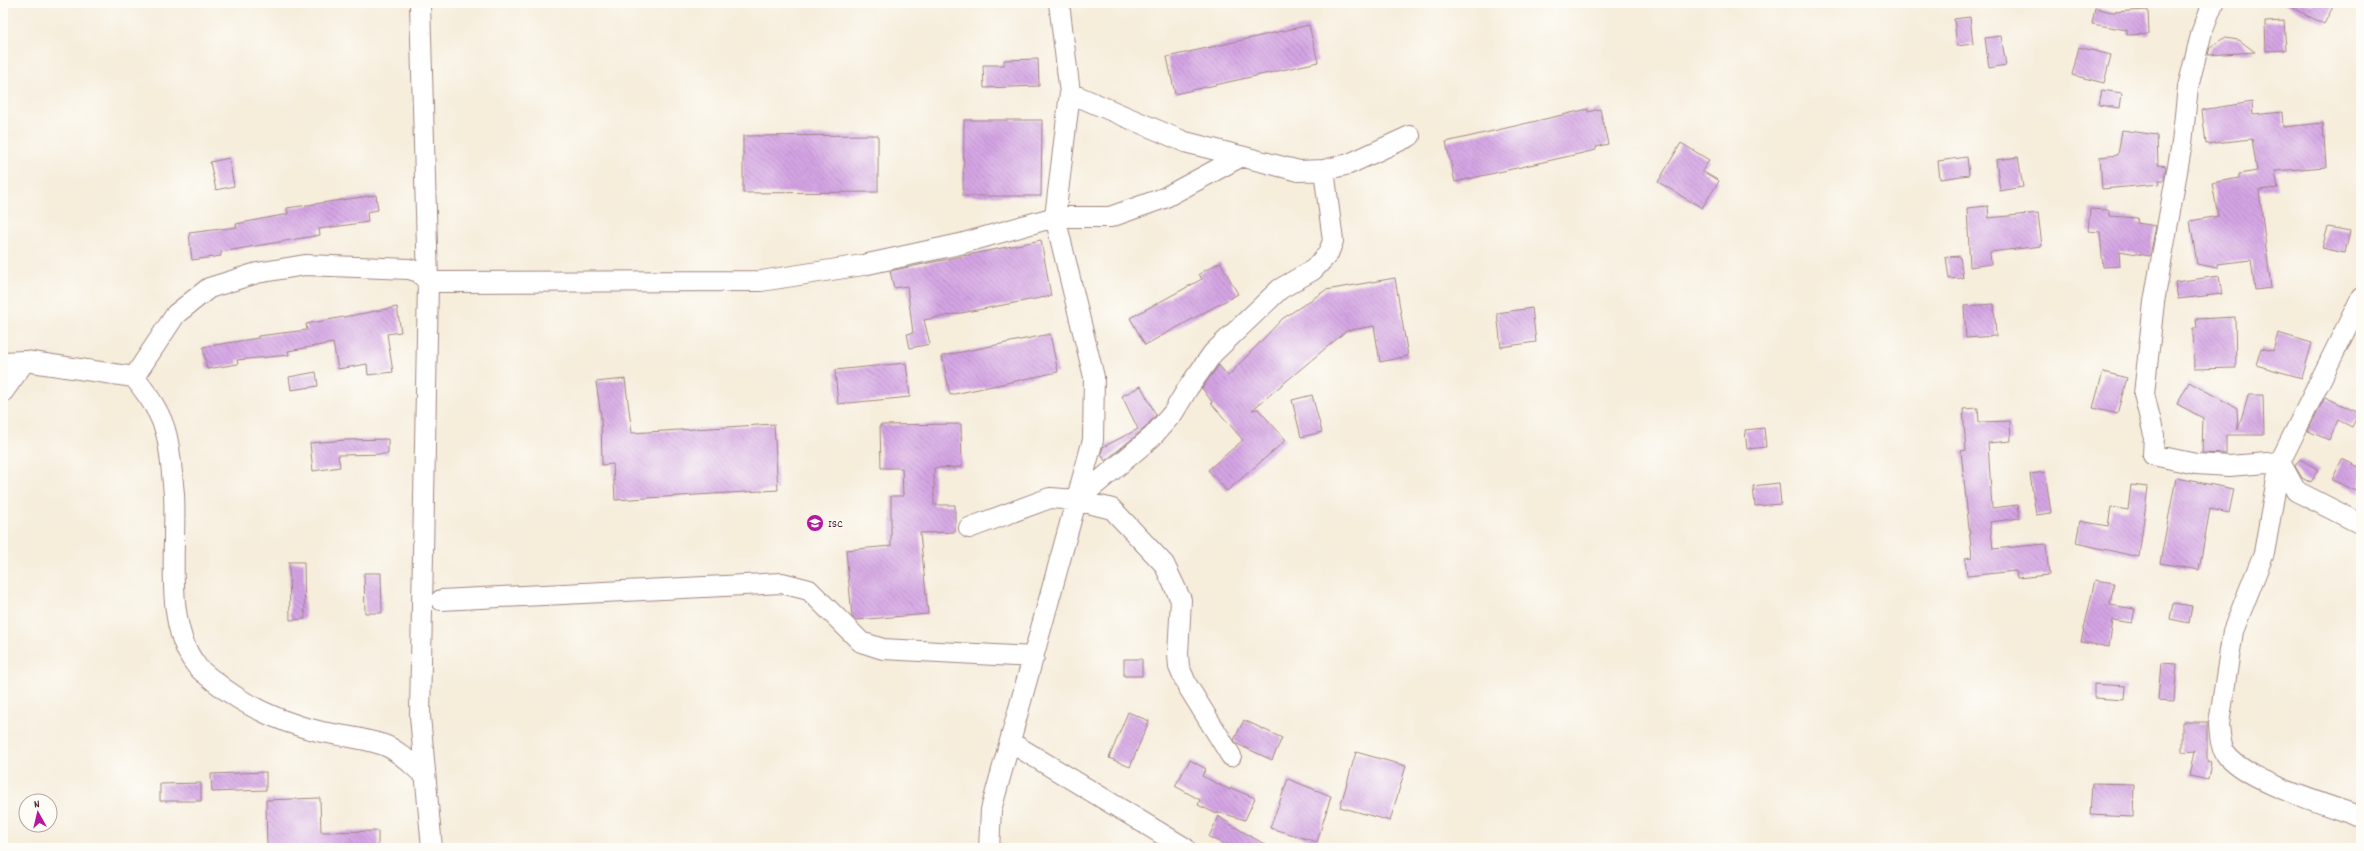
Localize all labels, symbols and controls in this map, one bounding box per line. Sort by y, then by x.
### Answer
school or university icon: ISC [805,513,825,533]
place label: ISC [828,516,843,533]
north arrow [18,793,58,833]
text: N [33,797,41,813]

